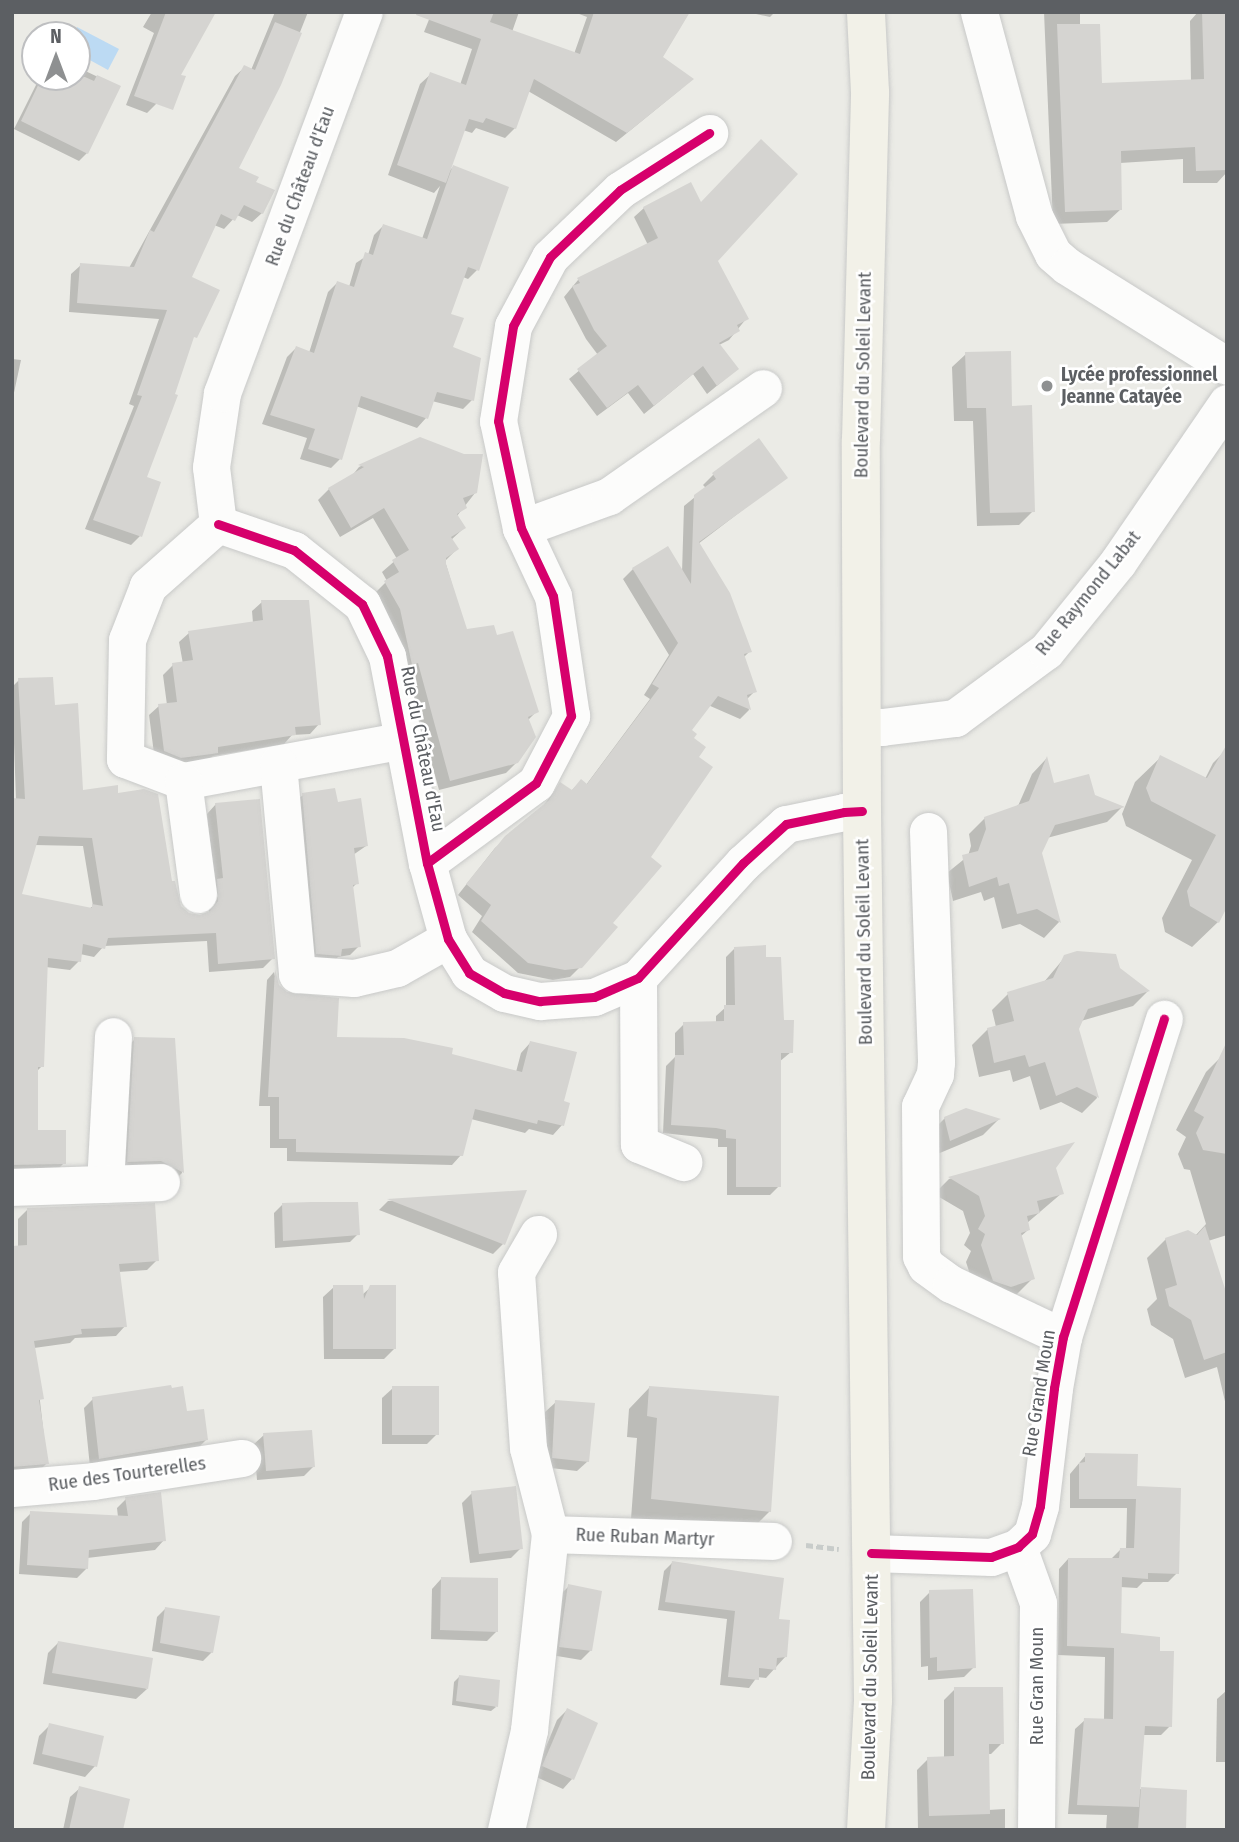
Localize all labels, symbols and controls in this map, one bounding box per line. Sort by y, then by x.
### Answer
north arrow [21,21,91,91]
text: N [50,25,62,48]
street label: Rue du Château d'Eau [261,103,339,269]
street label: Boulevard du Soleil Levant [850,272,876,478]
place label: Lycée professionnel Jeanne Catayée [1061,364,1217,408]
marker: Lycée professionnel Jeanne Catayée [1039,378,1055,394]
street label: Rue Raymond Labat [1031,526,1145,660]
street label: Rue du Château d'Eau [396,664,450,834]
street label: Boulevard du Soleil Levant [851,839,877,1045]
street label: Rue Grand Moun [1018,1328,1060,1458]
street label: Rue des Tourterelles [47,1452,207,1496]
street label: Rue Ruban Martyr [575,1523,715,1551]
street label: Boulevard du Soleil Levant [857,1574,883,1780]
street label: Rue Gran Moun [1026,1627,1048,1745]

